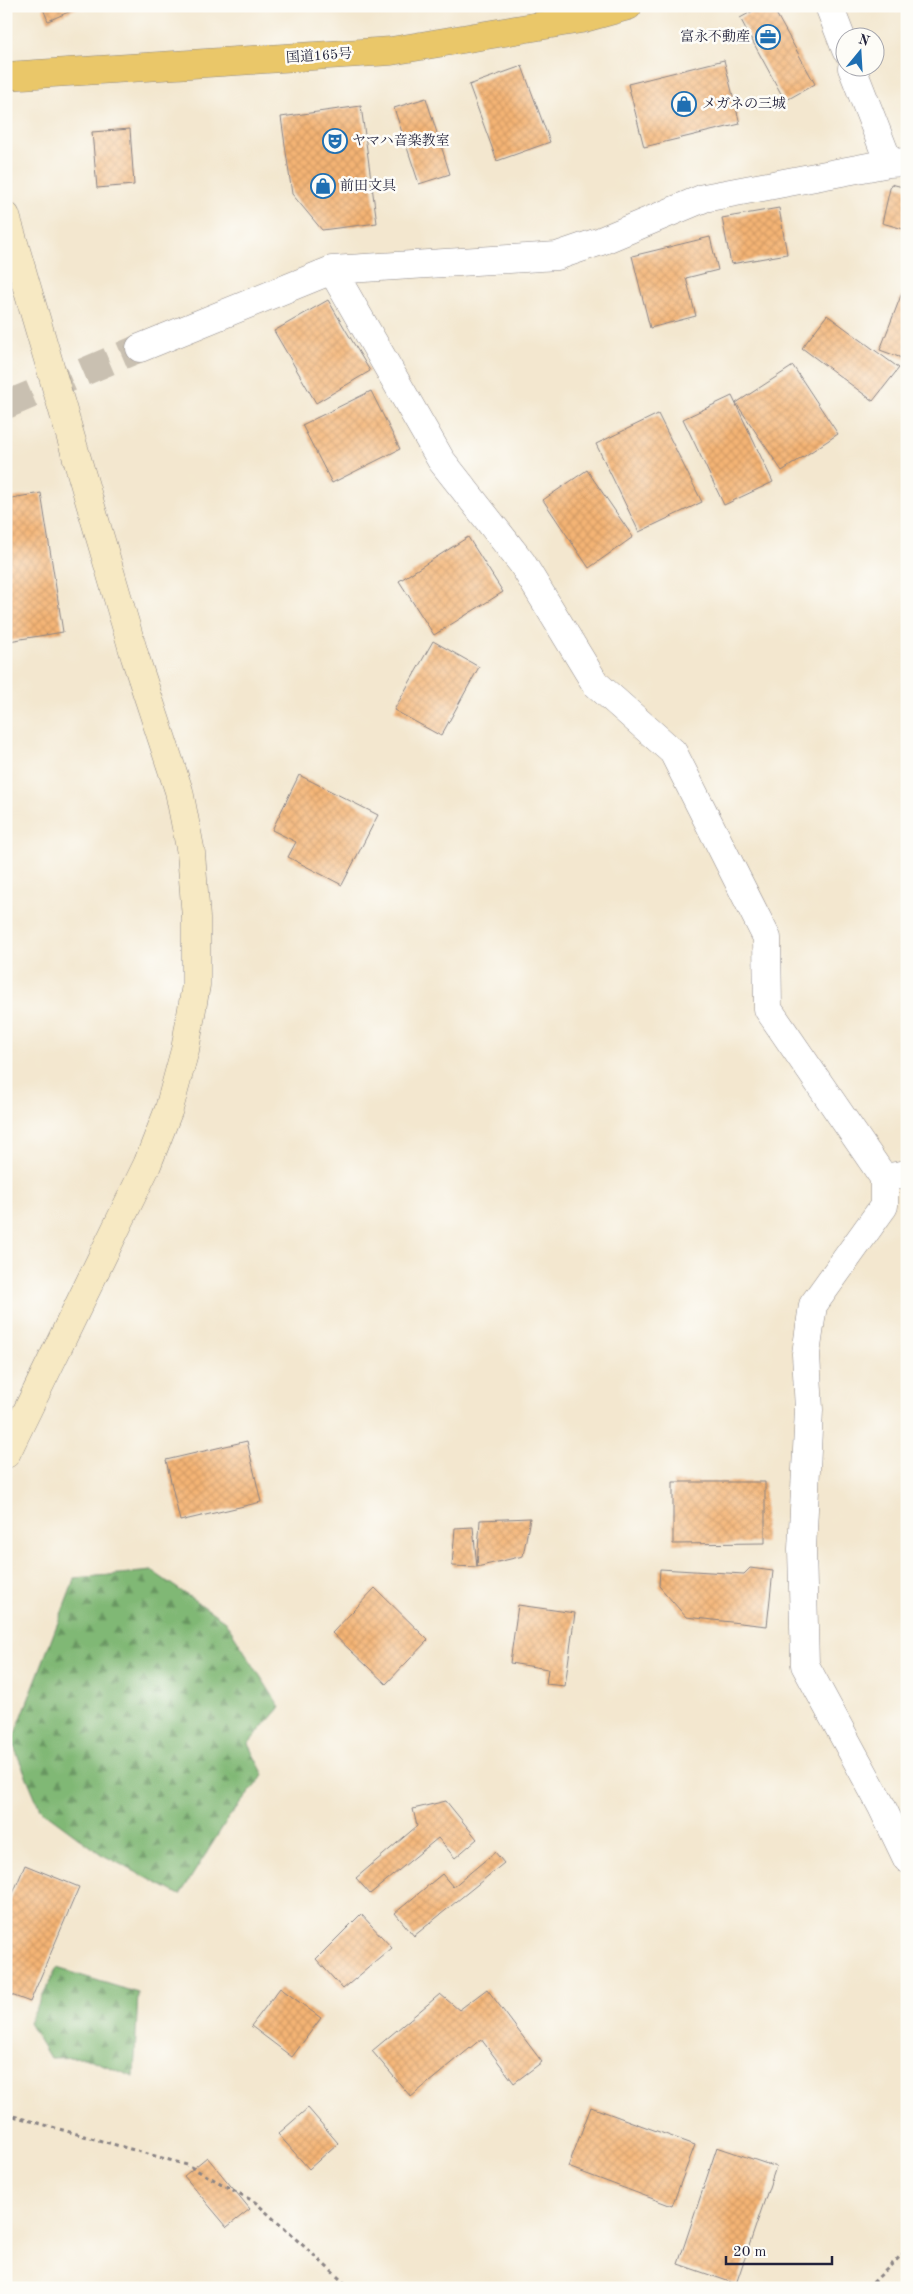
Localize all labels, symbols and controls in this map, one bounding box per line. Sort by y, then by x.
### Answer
office icon: 富永不動産 [755,24,781,50]
north arrow [836,28,886,78]
place label: 富永不動産 [680,29,750,44]
text: N [856,32,871,49]
street label: 国道165号 [285,46,353,65]
shop icon: メガネの三城 [671,91,697,117]
place label: メガネの三城 [702,96,786,111]
theatre icon: ヤマハ音楽教室 [322,128,348,154]
place label: ヤマハ音楽教室 [352,133,450,148]
shop icon: 前田文具 [310,173,336,199]
place label: 前田文具 [340,178,396,193]
scale bar [726,2234,832,2266]
text: 20 m [733,2245,767,2260]

